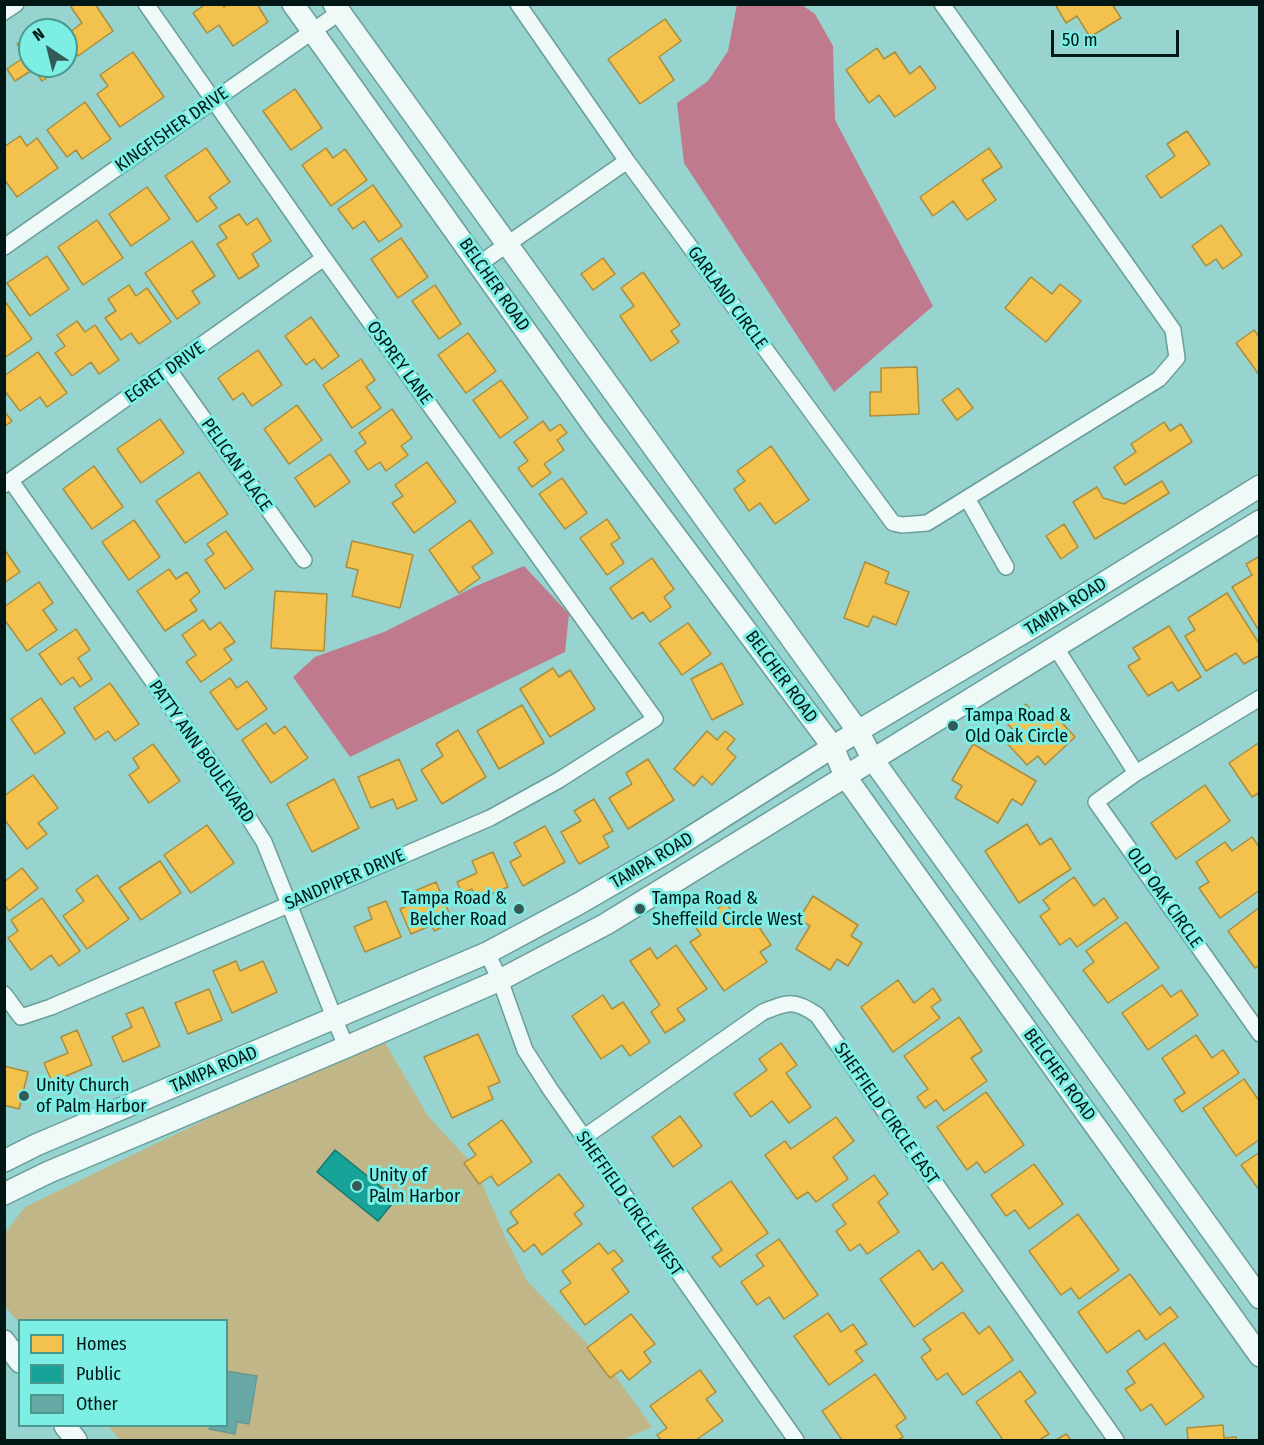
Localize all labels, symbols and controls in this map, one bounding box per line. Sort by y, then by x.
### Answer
north arrow [18,18,78,78]
scale bar [1054,18,1182,56]
text: N [29,24,48,45]
text: 50 m [1062,29,1098,51]
street label: KINGFISHER DRIVE [111,83,233,177]
street label: BELCHER ROAD [454,234,534,336]
street label: GARLAND CIRCLE [682,242,772,354]
street label: OSPREY LANE [362,317,436,409]
street label: EGRET DRIVE [121,338,209,408]
street label: PELICAN PLACE [196,414,276,516]
street label: TAMPA ROAD [1021,573,1111,641]
street label: BELCHER ROAD [740,627,822,727]
street label: PATTY ANN BOULEVARD [144,677,258,827]
place label: Tampa Road & Old Oak Circle [965,705,1071,748]
marker: Tampa Road & Old Oak Circle [946,719,960,733]
street label: TAMPA ROAD [607,828,697,894]
street label: OLD OAK CIRCLE [1121,844,1207,952]
street label: SANDPIPER DRIVE [282,845,408,915]
place label: Tampa Road & Belcher Road [401,888,507,930]
place label: Tampa Road & Sheffeild Circle West [652,888,803,930]
marker: Tampa Road & Belcher Road [512,902,526,916]
marker: Tampa Road & Sheffeild Circle West [633,902,647,916]
street label: BELCHER ROAD [1018,1025,1100,1125]
street label: SHEFFIELD CIRCLE EAST [829,1039,943,1189]
street label: TAMPA ROAD [167,1042,261,1098]
place label: Unity Church of Palm Harbor [36,1075,146,1118]
marker: Unity Church of Palm Harbor [17,1089,31,1103]
street label: SHEFFIELD CIRCLE WEST [571,1127,687,1281]
place label: Unity of Palm Harbor [369,1165,460,1208]
marker: Unity of Palm Harbor [350,1179,364,1193]
legend [18,1319,228,1427]
text: Homes [76,1333,127,1355]
text: Public [76,1363,121,1385]
text: Other [76,1393,118,1415]

